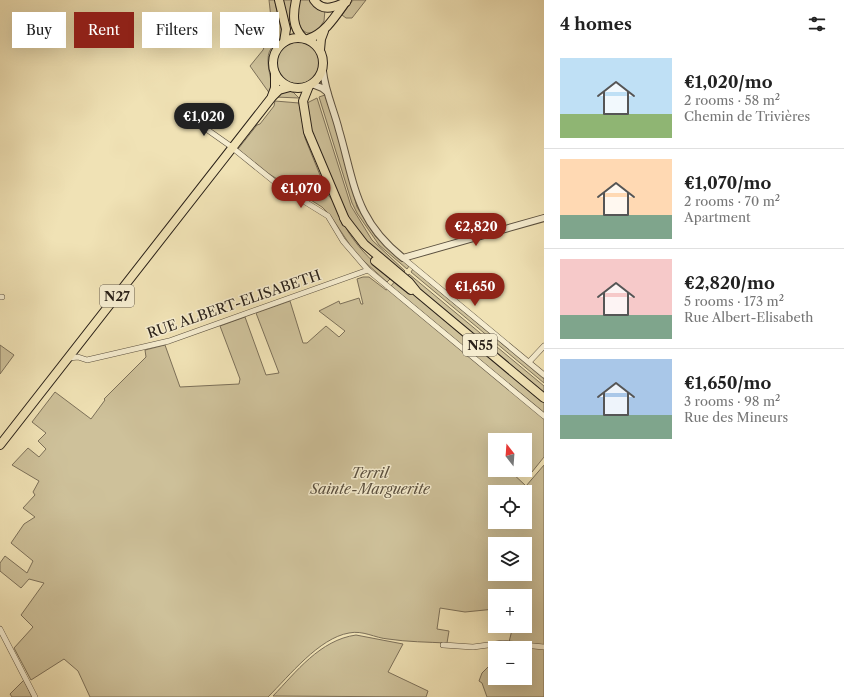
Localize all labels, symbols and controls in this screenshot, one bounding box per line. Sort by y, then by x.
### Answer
chip: Buy [12,12,66,48]
chip: Rent [74,12,134,48]
chip: Filters [142,12,212,48]
chip: New [220,12,279,48]
icon: filters [806,13,828,35]
text: 4 homes [560,14,632,34]
text: €1,020/mo [684,72,772,92]
icon: home [592,74,640,122]
text: 2 rooms · 58 m² [684,92,780,108]
pin: €1,020 [171,103,237,137]
text: €1,020 [183,108,225,124]
text: Chemin de Trivières [684,108,810,124]
text: €1,070/mo [684,173,771,193]
pin: €1,070 [268,175,334,209]
icon: home [592,175,640,223]
text: €1,070 [281,180,321,196]
text: 2 rooms · 70 m² [684,193,780,209]
text: Apartment [684,209,751,225]
pin: €2,820 [443,213,509,247]
text: €2,820 [454,218,498,234]
street label: RUE ALBERT-ELISABETH [145,266,323,342]
pin: €1,650 [442,273,508,307]
text: €2,820/mo [684,273,775,293]
icon: home [592,275,640,323]
text: €1,650 [455,278,495,294]
road number: N27 [100,285,134,307]
text: 5 rooms · 173 m² [684,293,784,309]
text: Rue Albert-Elisabeth [684,309,813,325]
road number: N55 [463,334,497,356]
text: €1,650/mo [684,373,771,393]
icon: home [592,375,640,423]
text: 3 rooms · 98 m² [684,393,780,409]
text: Rue des Mineurs [684,409,788,425]
north arrow [488,433,532,477]
map controls [488,433,532,685]
park label: Terril Sainte-Marguerite [309,464,431,498]
button: locate [488,485,532,529]
button: layers [488,537,532,581]
button: + [488,589,532,633]
button: − [488,641,532,685]

